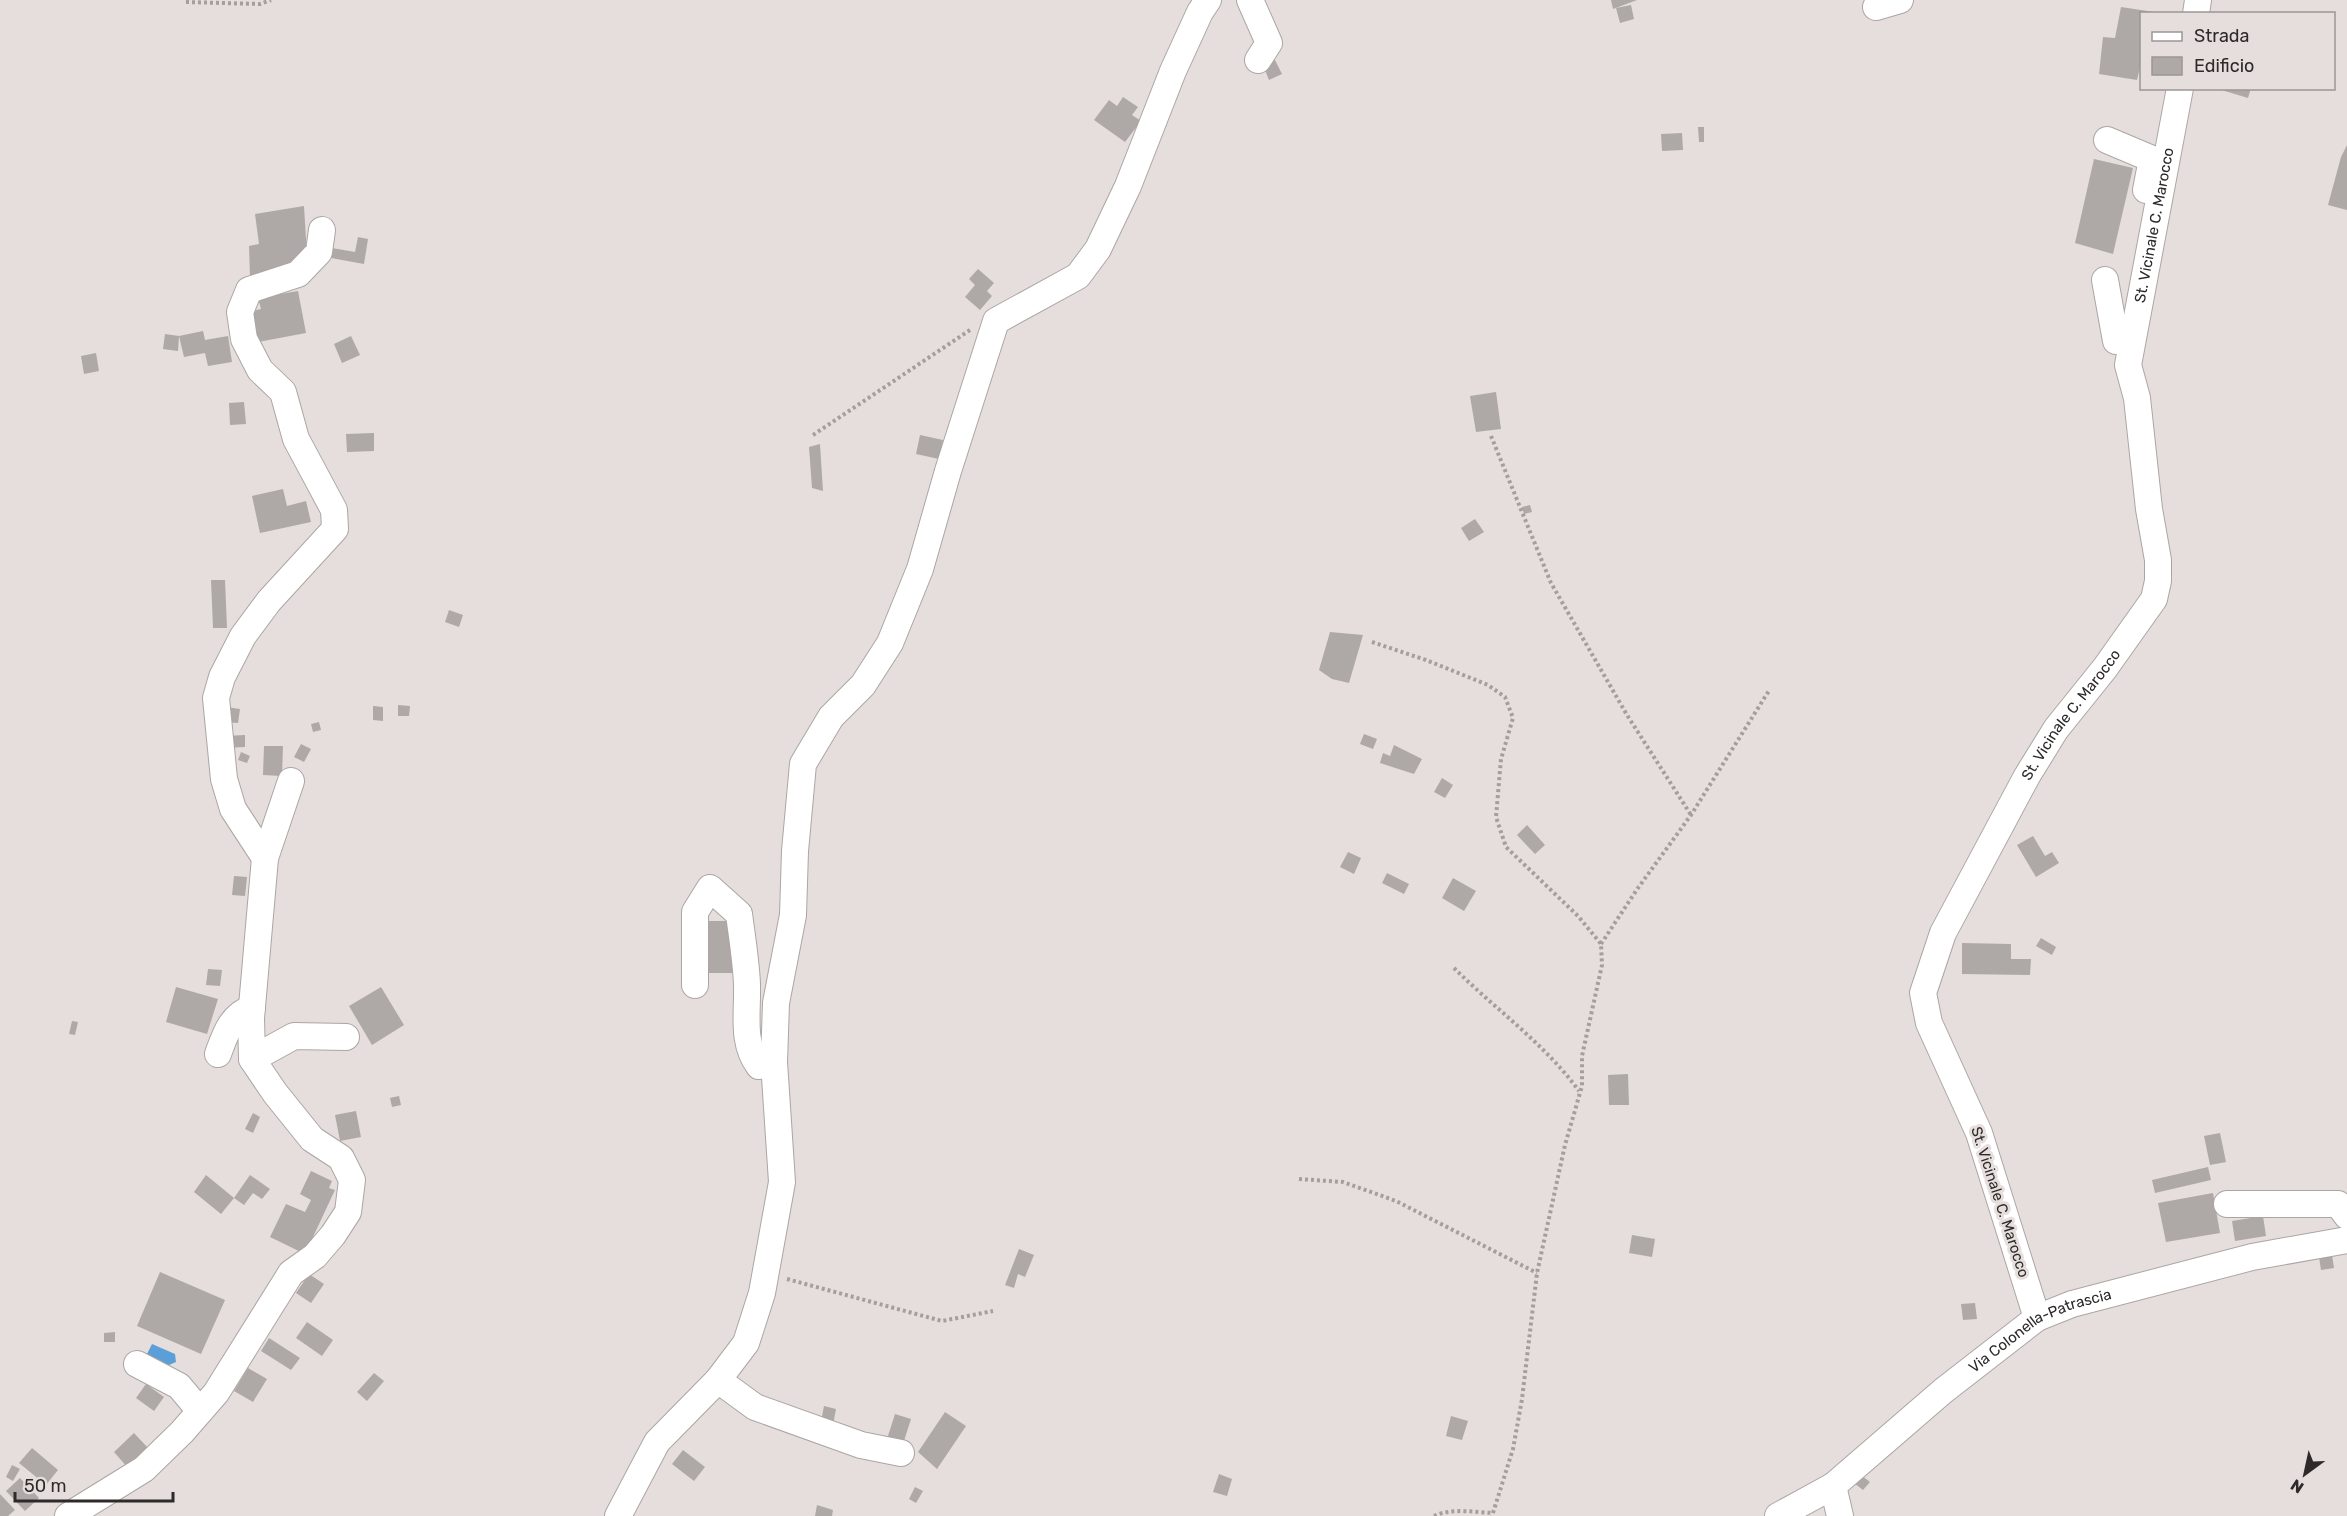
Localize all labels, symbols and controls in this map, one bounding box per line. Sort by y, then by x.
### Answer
legend [2140,12,2335,90]
text: Strada [2194,25,2250,47]
text: Edificio [2194,55,2254,77]
street label: St. Vicinale C. Marocco [2131,146,2178,304]
street label: St. Vicinale C. Marocco [2018,646,2124,784]
street label: St. Vicinale C. Marocco [1967,1124,2033,1280]
street label: Via Colonella-Patrascia [1965,1285,2113,1377]
north arrow [2275,1444,2335,1504]
scale bar [15,1465,172,1503]
text: 50 m [24,1475,67,1497]
text: N [2287,1475,2307,1497]

